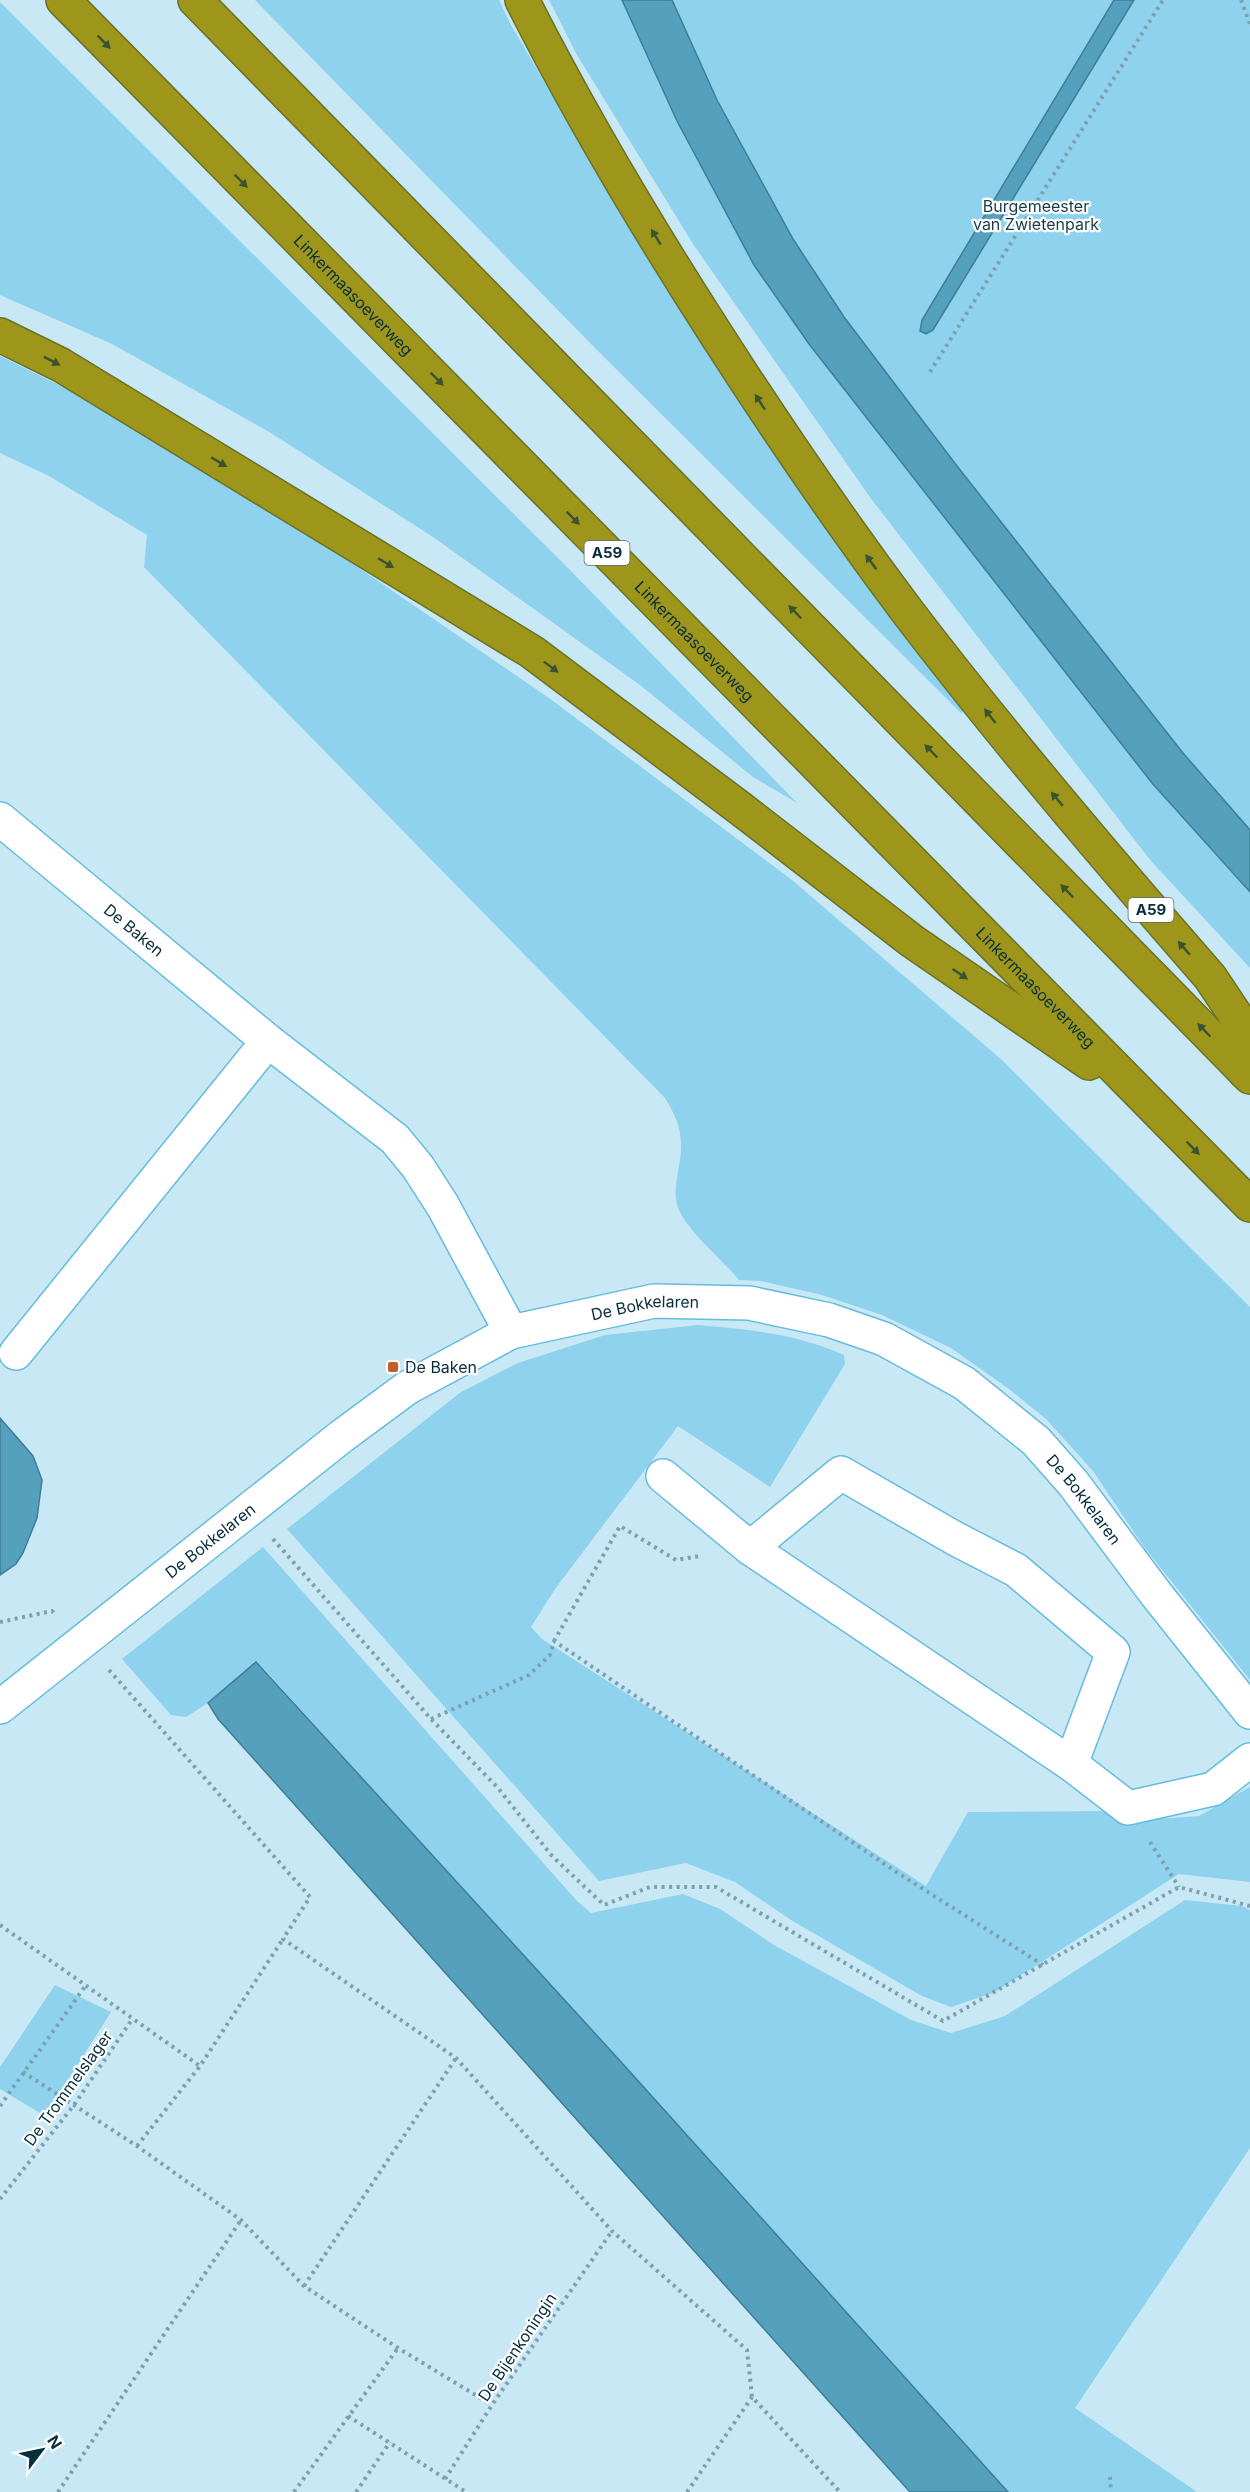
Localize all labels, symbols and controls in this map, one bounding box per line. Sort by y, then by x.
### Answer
one-way arrow [97,34,111,49]
one-way arrow [233,173,247,187]
park label: Burgemeester van Zwietenpark [973,196,1099,234]
one-way arrow [650,229,661,245]
street label: Linkermaasoeverweg [290,230,417,360]
one-way arrow [44,357,61,366]
one-way arrow [429,372,443,386]
one-way arrow [754,394,765,410]
one-way arrow [211,457,228,467]
one-way arrow [566,511,580,525]
road number: A59 [584,541,630,565]
one-way arrow [866,554,878,569]
one-way arrow [378,558,394,569]
street label: Linkermaasoeverweg [631,577,758,706]
one-way arrow [788,606,802,620]
one-way arrow [544,660,559,672]
one-way arrow [985,709,997,724]
one-way arrow [924,744,938,759]
one-way arrow [1051,791,1064,807]
one-way arrow [1061,884,1075,898]
road number: A59 [1128,898,1174,922]
street label: De Baken [100,899,168,961]
street label: Linkermaasoeverweg [972,923,1099,1052]
one-way arrow [1178,941,1191,956]
one-way arrow [952,968,968,979]
one-way arrow [1197,1023,1211,1038]
one-way arrow [1186,1140,1200,1155]
street label: De Bokkelaren [589,1291,699,1324]
place label: De Baken [405,1357,477,1377]
marker: De Baken [386,1360,400,1374]
street label: De Bokkelaren [1042,1450,1126,1549]
street label: De Bokkelaren [161,1499,259,1582]
street label: De Trommelslager [19,2026,117,2150]
street label: De Bijenkoningin [473,2289,561,2405]
north arrow [12,2420,72,2480]
text: N [43,2432,66,2453]

